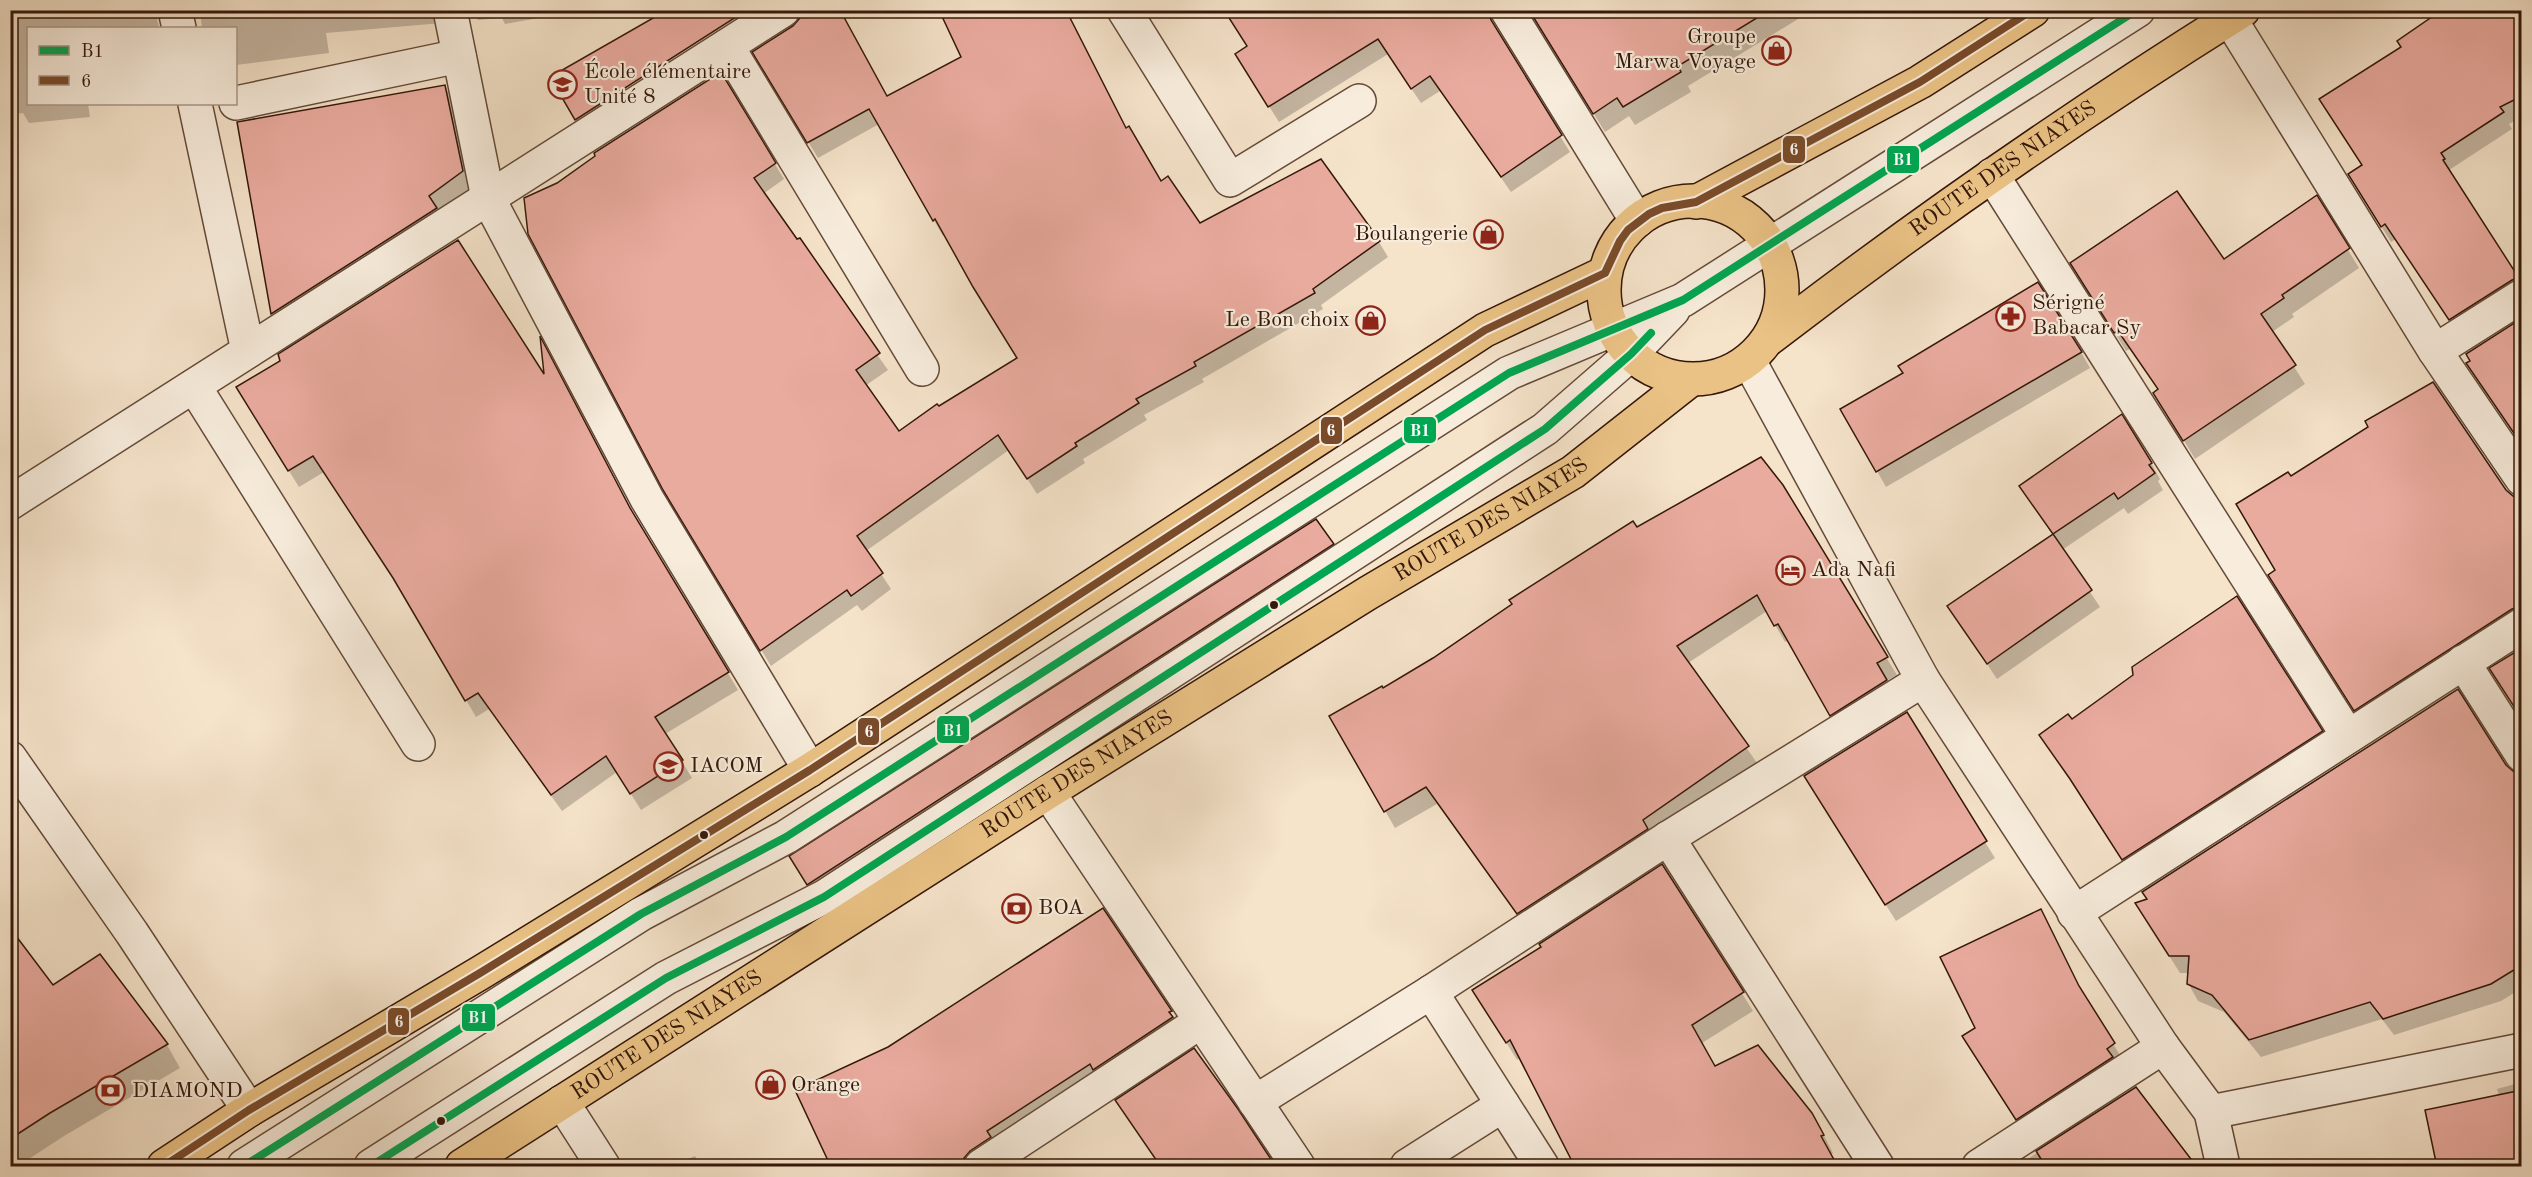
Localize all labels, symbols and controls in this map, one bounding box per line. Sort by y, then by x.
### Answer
place label: Groupe Marwa Voyage [1615,26,1756,73]
legend [27,27,237,105]
shop icon: Groupe Marwa Voyage [1761,34,1793,66]
text: B1 [81,43,104,61]
place label: École élémentaire Unité 8 [584,58,751,108]
school or university icon: École élémentaire Unité 8 [547,69,579,101]
text: 6 [81,73,91,91]
street label: ROUTE DES NIAYES [1906,97,2100,241]
line badge: 6 [1782,135,1806,164]
text: 6 [1789,143,1799,159]
line badge: B1 [1886,145,1920,174]
text: B1 [1893,153,1913,169]
shop icon: Boulangerie [1473,218,1505,250]
place label: Boulangerie [1354,223,1468,245]
place label: Sérigné Babacar Sy [2032,292,2141,339]
pharmacy icon: Sérigné Babacar Sy [1995,300,2027,332]
shop icon: Le Bon choix [1355,304,1387,336]
place label: Le Bon choix [1225,309,1350,331]
line badge: 6 [1320,416,1343,445]
line badge: B1 [1403,416,1437,444]
text: 6 [1326,424,1336,440]
text: B1 [1410,424,1430,440]
street label: ROUTE DES NIAYES [1390,454,1592,586]
hotel icon: Ada Nafi [1774,554,1806,586]
place label: Ada Nafi [1811,559,1896,581]
unlabelled marker [1268,599,1280,611]
street label: ROUTE DES NIAYES [977,706,1177,843]
line badge: B1 [936,715,970,744]
line badge: 6 [857,717,880,746]
text: B1 [943,724,963,740]
text: 6 [864,725,874,741]
school or university icon: IACOM [653,750,685,782]
place label: IACOM [690,755,763,777]
unlabelled marker [698,829,710,841]
bank icon: BOA [1001,892,1033,924]
place label: BOA [1038,897,1084,919]
street label: ROUTE DES NIAYES [568,966,766,1104]
line badge: B1 [461,1003,496,1032]
line badge: 6 [387,1007,410,1036]
text: B1 [468,1011,488,1027]
text: 6 [394,1015,404,1031]
shop icon: Orange [754,1069,786,1101]
place label: Orange [791,1074,860,1096]
bank icon: DIAMOND [95,1075,127,1107]
place label: DIAMOND [132,1080,243,1102]
unlabelled marker [435,1115,447,1127]

